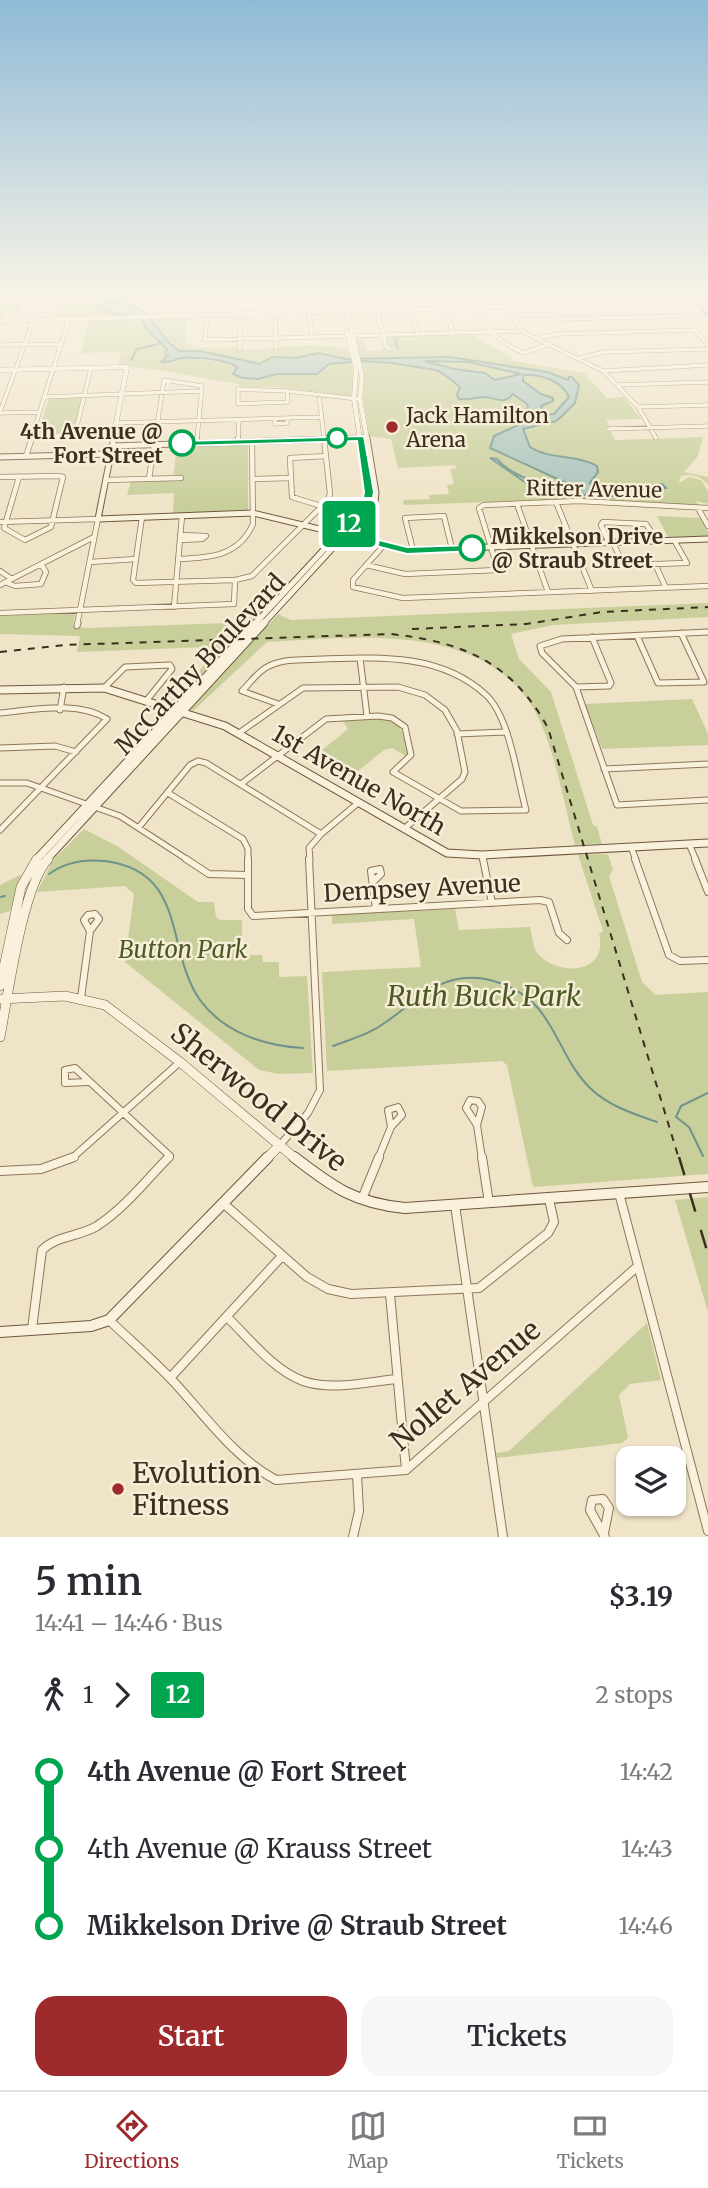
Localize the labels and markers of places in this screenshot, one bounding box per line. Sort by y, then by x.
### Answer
place label: Jack Hamilton Arena [405,402,549,453]
place label: 4th Avenue @ Fort Street [20,418,164,469]
marker: Jack Hamilton Arena [384,419,400,435]
unlabelled marker [327,428,347,448]
marker: 4th Avenue @ Fort Street [169,430,195,456]
place label: Mikkelson Drive @ Straub Street [491,523,663,574]
marker: Mikkelson Drive @ Straub Street [459,535,485,561]
place label: Evolution Fitness [132,1455,261,1523]
marker: Evolution Fitness [110,1481,126,1497]

